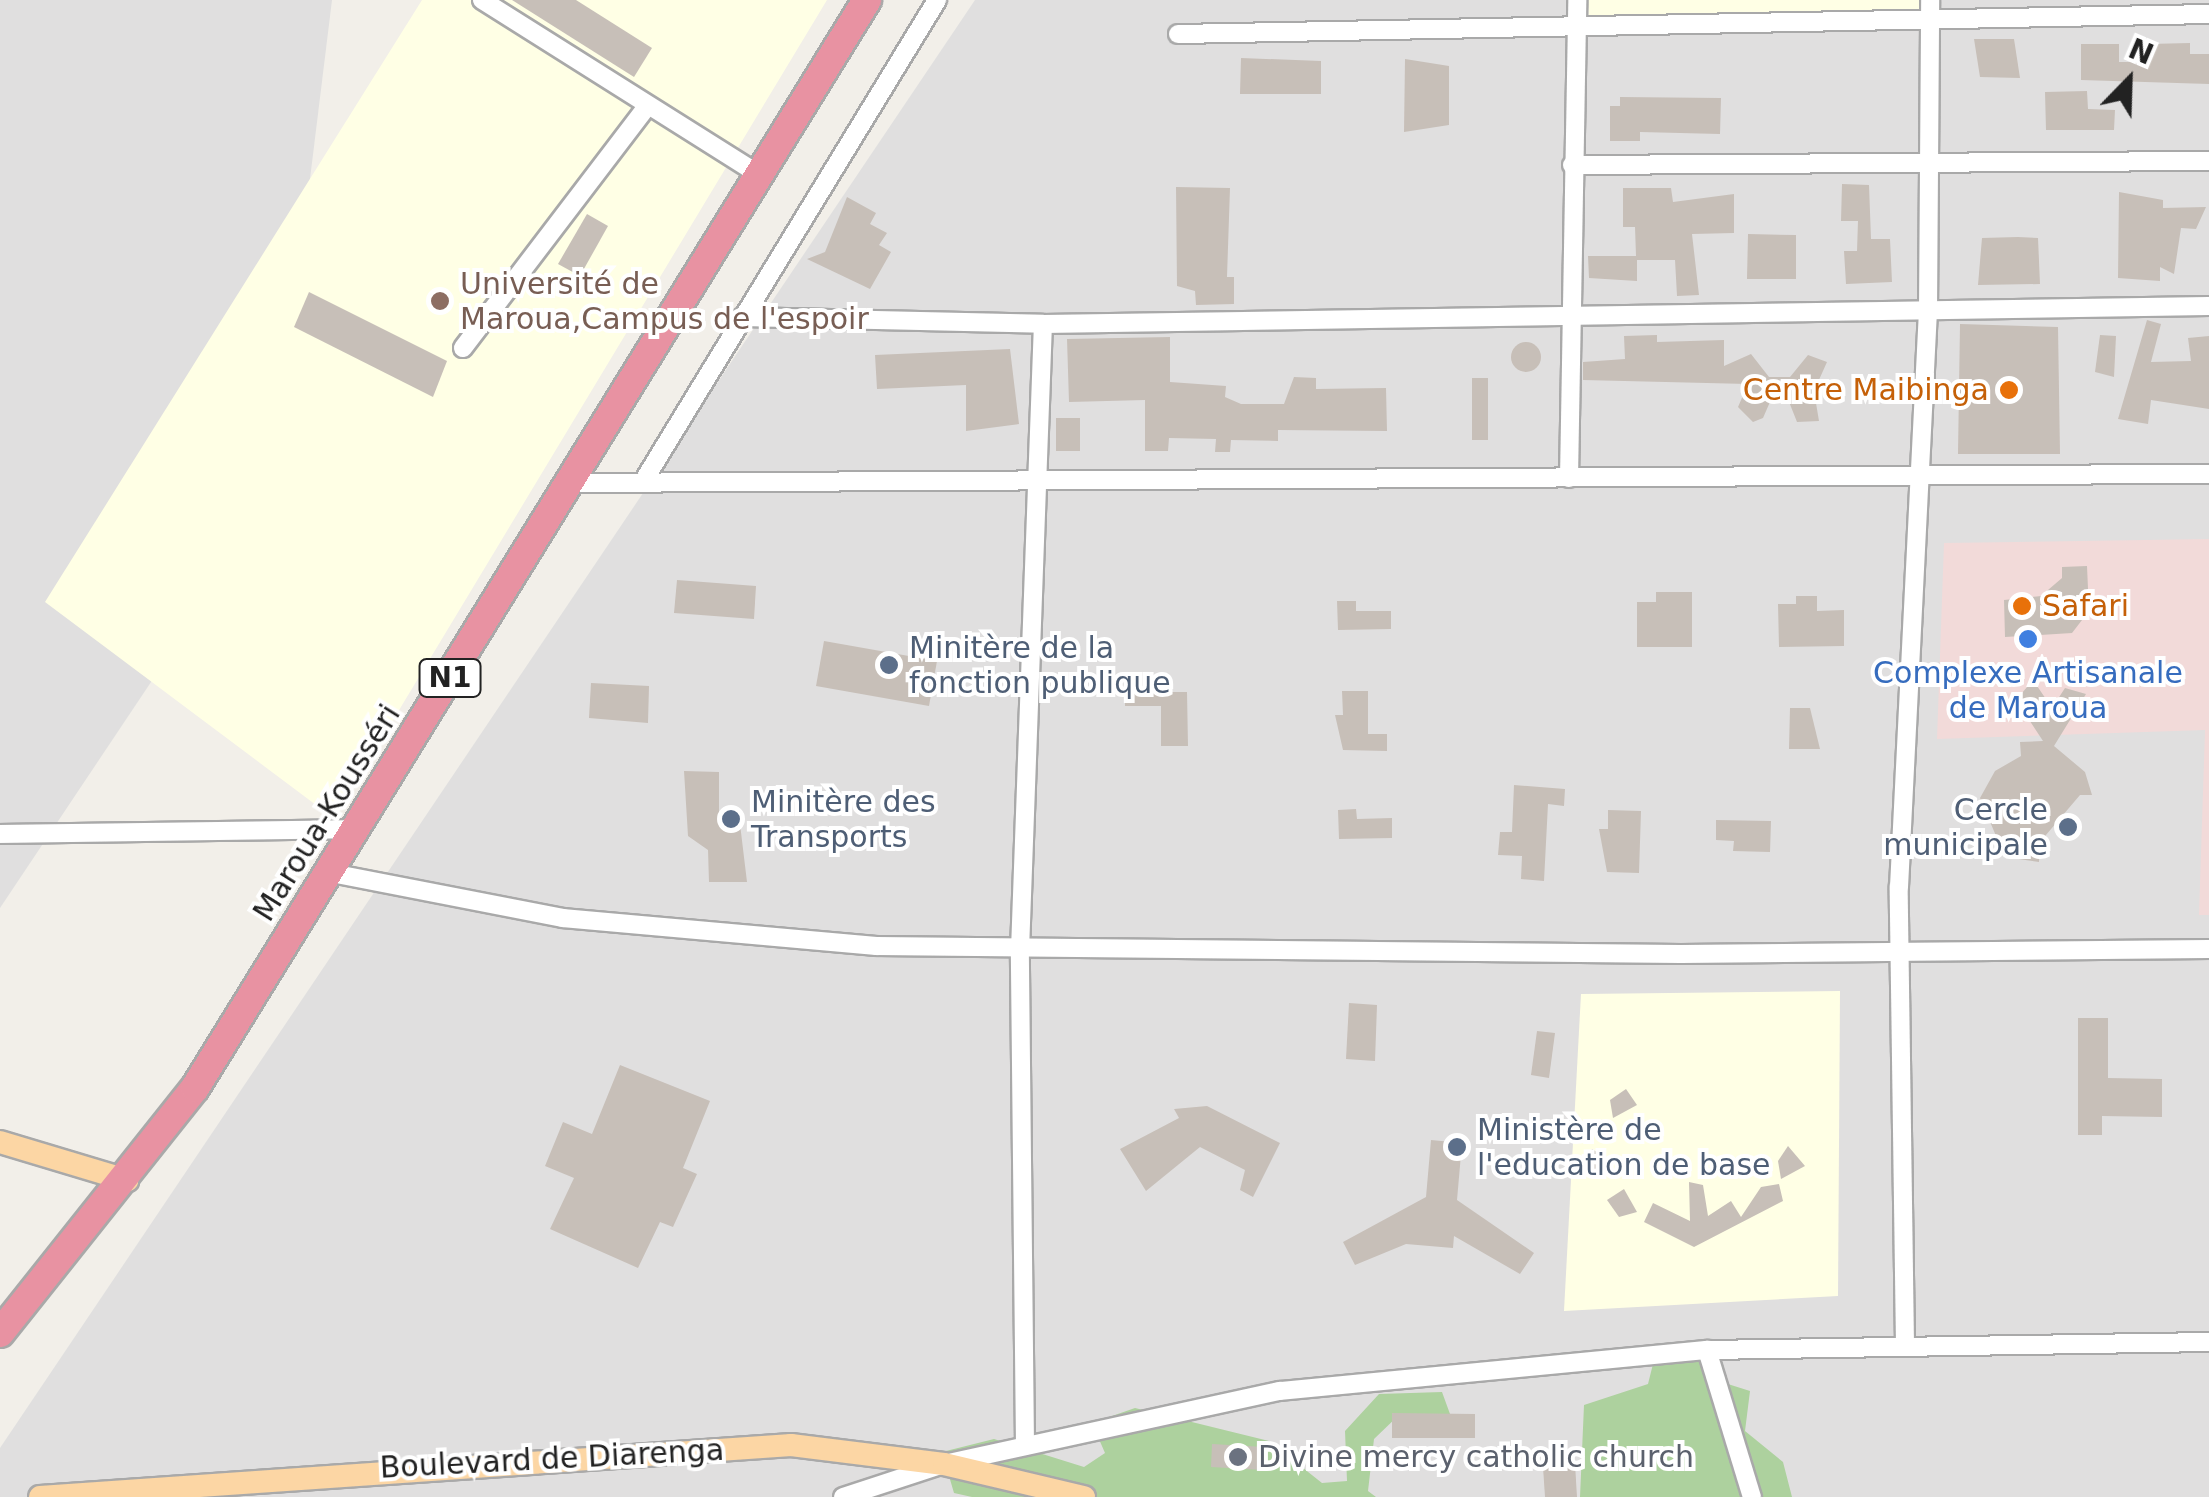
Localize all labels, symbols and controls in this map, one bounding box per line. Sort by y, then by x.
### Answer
north arrow [2079,30,2179,130]
text: N [2124,32,2158,72]
place label: Université de Maroua,Campus de l'espoir [460,266,869,336]
marker: Université de Maroua,Campus de l'espoir [429,290,451,312]
place label: Centre Maibinga [1743,372,1989,408]
marker: Centre Maibinga [1998,379,2020,401]
place label: Safari [2042,588,2129,624]
marker: Safari [2011,595,2033,617]
marker: Complexe Artisanale de Maroua [2017,628,2039,650]
place label: Minitère de la fonction publique [909,630,1171,700]
marker: Minitère de la fonction publique [878,654,900,676]
road number: N1 [418,655,482,701]
place label: Complexe Artisanale de Maroua [1873,655,2183,726]
street label: Maroua-Kousséri [246,698,408,928]
place label: Minitère des Transports [751,784,936,854]
place label: Cercle municipale [1883,792,2048,862]
marker: Minitère des Transports [720,808,742,830]
marker: Cercle municipale [2057,816,2079,838]
place label: Ministère de l'education de base [1477,1112,1771,1182]
marker: Ministère de l'education de base [1446,1136,1468,1158]
street label: Boulevard de Diarenga [379,1432,725,1486]
place label: Divine mercy catholic church [1258,1439,1694,1475]
marker: Divine mercy catholic church [1227,1446,1249,1468]

